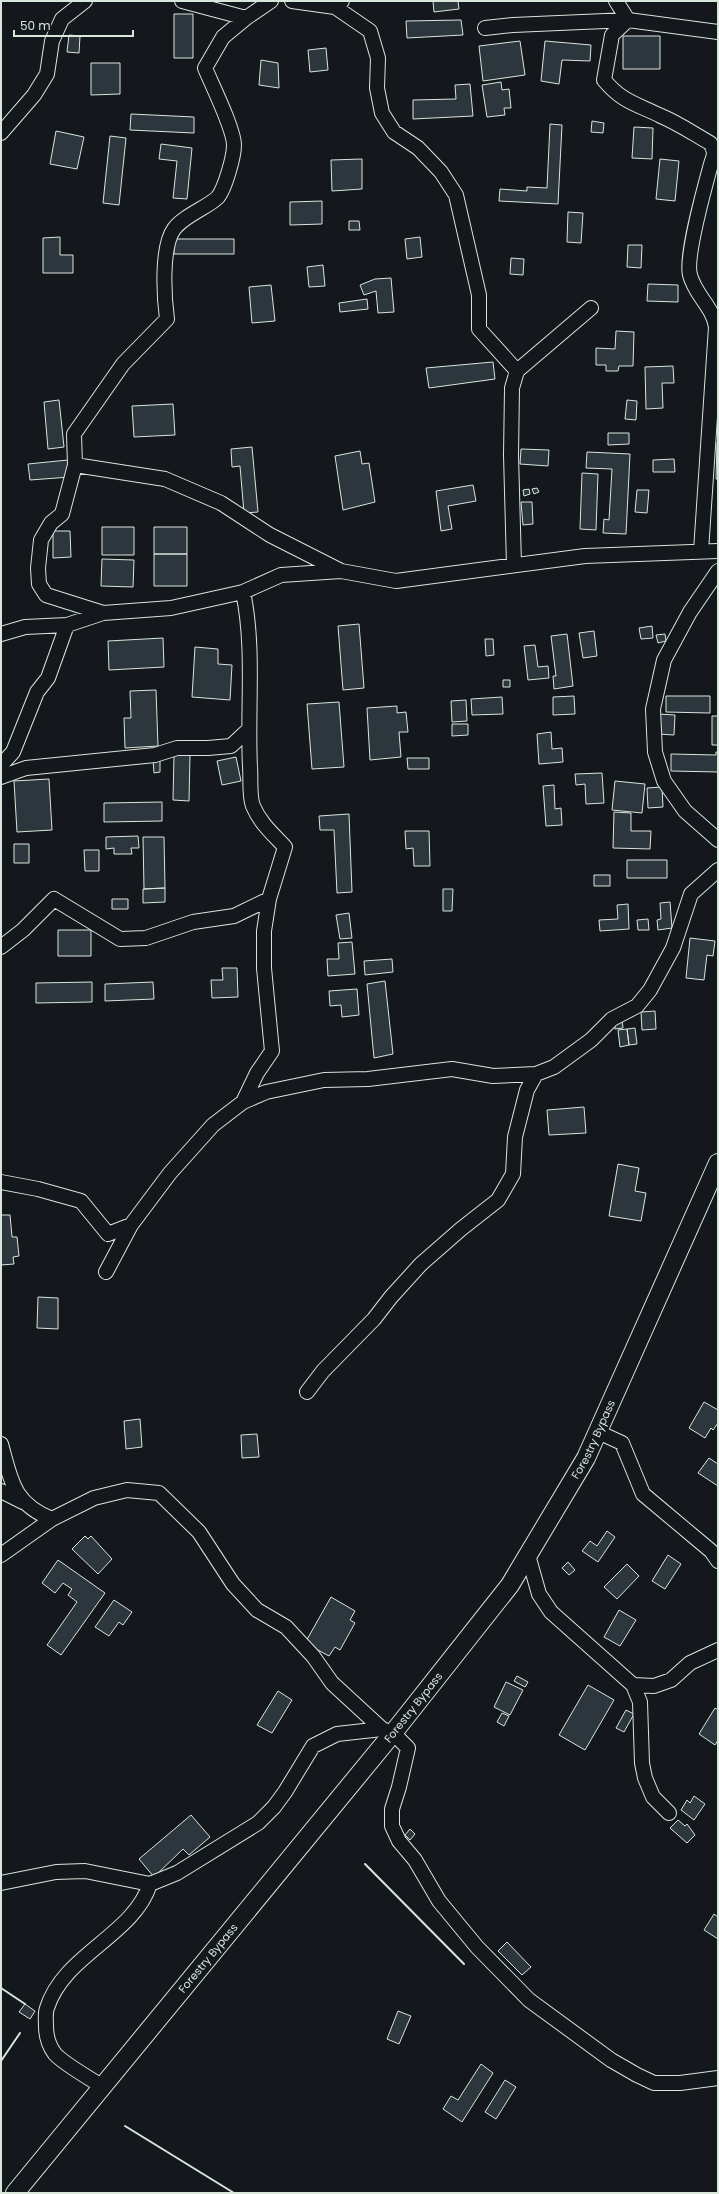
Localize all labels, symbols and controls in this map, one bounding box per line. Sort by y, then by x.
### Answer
scale bar [14,12,133,38]
text: 50 m [20,17,51,34]
street label: Forestry Bypass [567,1397,619,1482]
street label: Forestry Bypass [380,1669,446,1746]
street label: Forestry Bypass [175,1920,242,1996]

